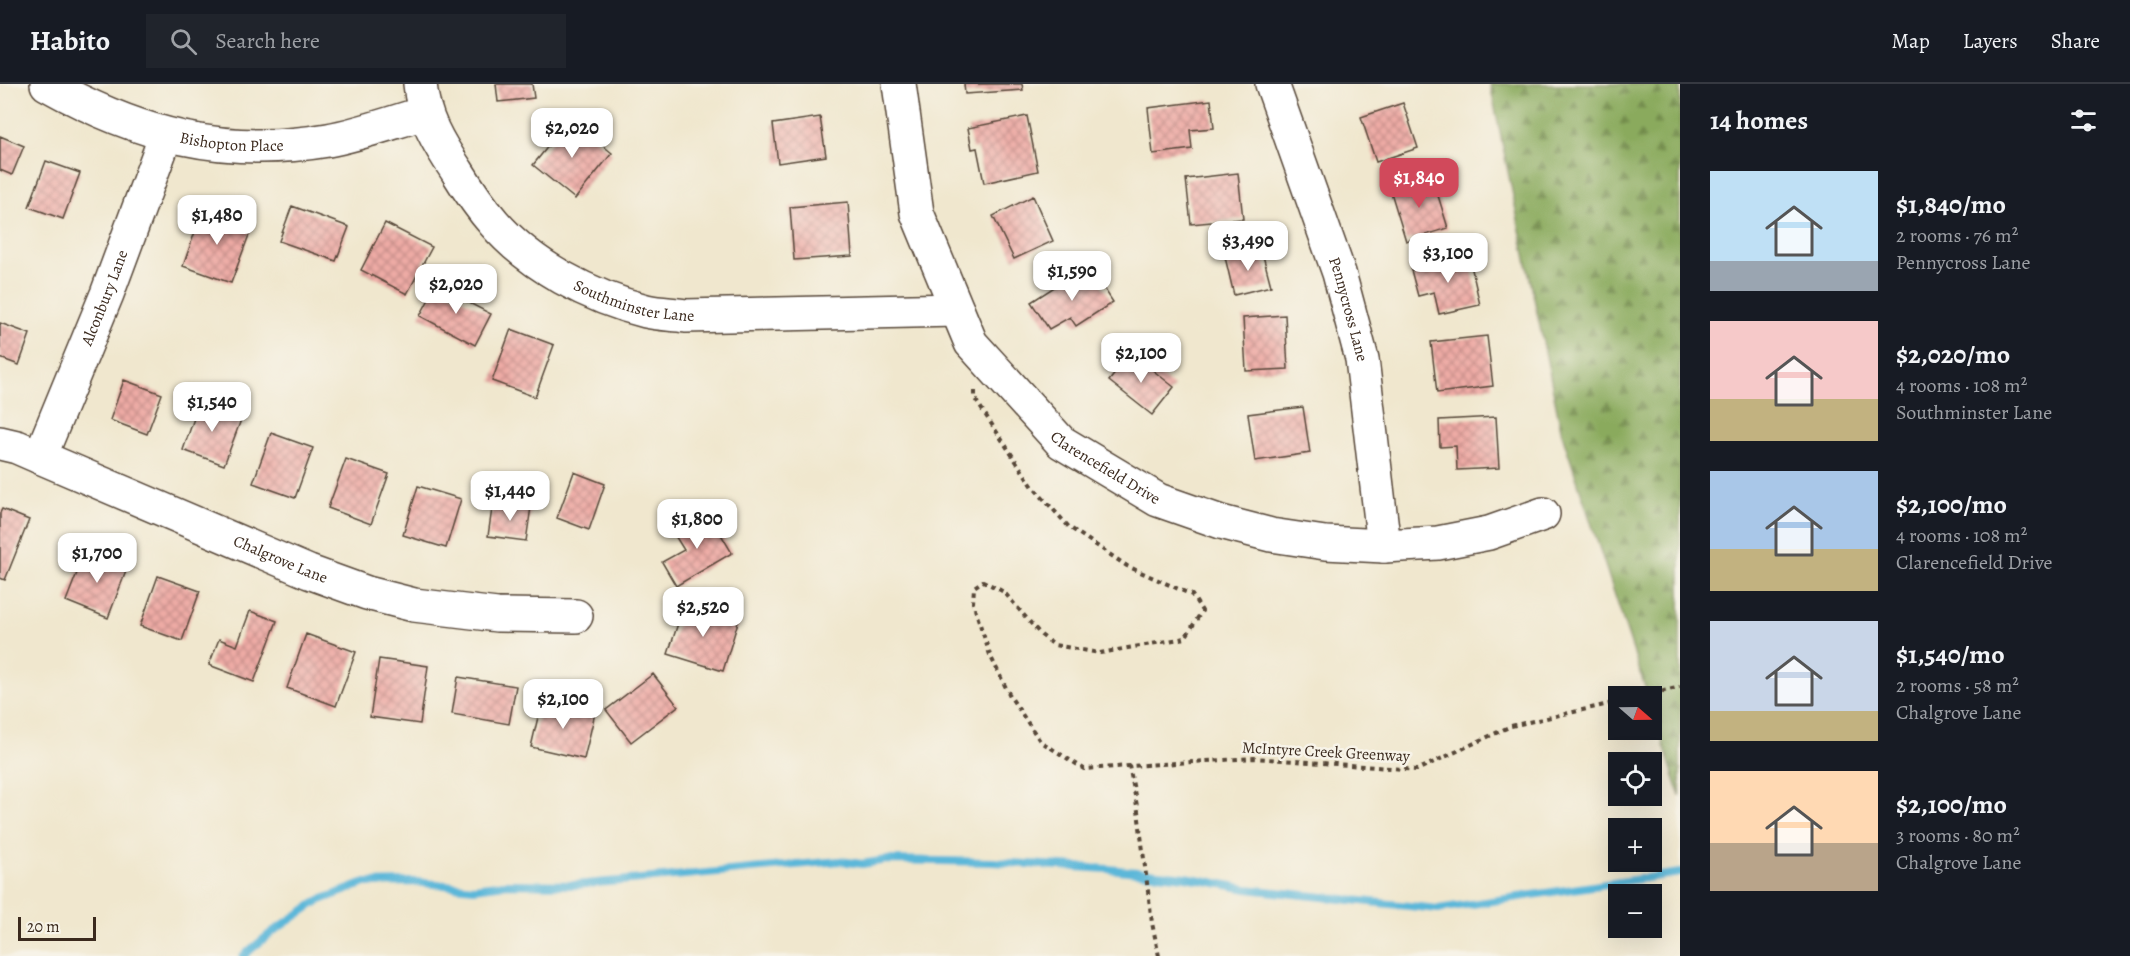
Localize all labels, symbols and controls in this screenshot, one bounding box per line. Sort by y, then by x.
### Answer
search box [146,14,566,68]
text: Habito [30,22,110,60]
icon: search [167,25,200,58]
text: Search here [215,26,320,56]
text: Map [1891,27,1930,55]
text: Layers [1963,27,2018,55]
text: Share [2051,27,2100,55]
text: 14 homes [1710,103,1808,138]
icon: filters [2067,104,2100,137]
pin: $2,020 [523,108,621,159]
text: $2,020 [545,114,599,141]
street label: Bishopton Place [178,127,284,157]
pin: $1,840 [1370,158,1468,209]
text: $1,840 [1394,164,1444,191]
text: $1,840/mo [1896,187,2006,222]
pin: $1,480 [168,195,266,246]
icon: home [1758,195,1830,267]
text: $1,480 [192,201,242,228]
pin: $3,490 [1199,221,1297,272]
text: 2 rooms · 76 m² [1896,222,2018,249]
text: $3,490 [1222,227,1274,254]
pin: $3,100 [1399,233,1497,284]
text: $3,100 [1423,239,1473,266]
street label: Alconbury Lane [76,247,133,350]
text: Pennycross Lane [1896,249,2031,276]
pin: $1,590 [1023,251,1121,302]
street label: Pennycross Lane [1323,254,1373,364]
text: $1,590 [1047,257,1097,284]
pin: $2,020 [407,264,505,315]
text: $2,020 [429,270,483,297]
street label: Southminster Lane [570,274,695,327]
pin: $2,100 [1092,333,1190,384]
text: $2,020/mo [1896,337,2010,372]
text: $2,100 [1115,339,1167,366]
icon: home [1758,345,1830,417]
text: 4 rooms · 108 m² [1896,372,2027,399]
pin: $1,540 [163,382,261,433]
text: $1,540 [187,388,237,415]
text: Southminster Lane [1896,399,2052,426]
street label: Clarencefield Drive [1045,426,1164,510]
pin: $1,440 [461,471,559,522]
text: $1,440 [485,477,535,504]
text: $2,100/mo [1896,487,2007,522]
icon: home [1758,495,1830,567]
pin: $1,800 [648,499,746,550]
text: $1,800 [671,505,723,532]
text: 4 rooms · 108 m² [1896,522,2027,549]
street label: Chalgrove Lane [230,530,331,589]
pin: $1,700 [48,533,146,584]
text: $1,700 [72,539,122,566]
text: Clarencefield Drive [1896,549,2052,576]
pin: $2,520 [654,587,752,638]
text: $2,520 [677,593,729,620]
text: $1,540/mo [1896,637,2005,672]
icon: home [1758,645,1830,717]
text: 2 rooms · 58 m² [1896,672,2019,699]
pin: $2,100 [514,679,612,730]
text: $2,100 [537,685,589,712]
north arrow [1608,686,1662,740]
map controls [1608,686,1662,938]
text: Chalgrove Lane [1896,699,2021,726]
street label: McIntyre Creek Greenway [1241,737,1411,767]
button: locate [1608,752,1662,806]
text: $2,100/mo [1896,787,2007,822]
icon: home [1758,795,1830,867]
button: + [1608,818,1662,872]
text: 3 rooms · 80 m² [1896,822,2020,849]
text: Chalgrove Lane [1896,849,2021,876]
button: − [1608,884,1662,938]
scale bar [18,914,96,942]
text: 20 m [27,916,60,938]

